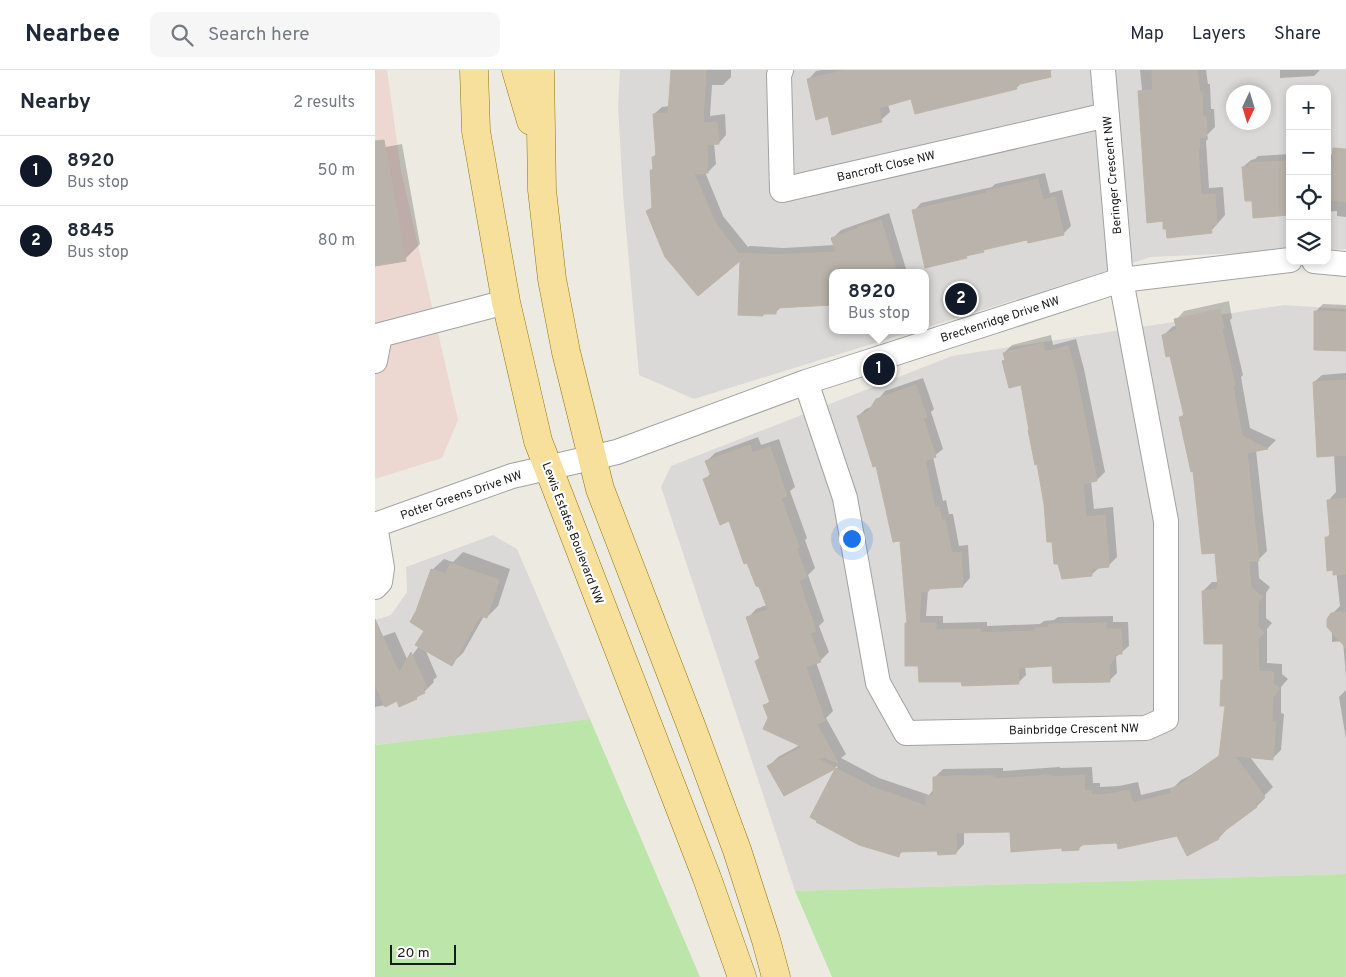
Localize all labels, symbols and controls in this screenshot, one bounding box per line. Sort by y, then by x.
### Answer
search box [150,12,500,57]
text: Nearbee [25,20,120,50]
icon: search [168,21,196,49]
text: Search here [208,23,310,47]
text: Map [1130,23,1164,46]
text: Layers [1192,23,1246,46]
text: Share [1274,23,1321,46]
north arrow [1226,85,1271,130]
map controls [1286,85,1331,265]
button: + [1286,85,1331,130]
text: Nearby [20,89,91,116]
text: 2 results [293,93,355,113]
street label: Beringer Crescent NW [1100,115,1126,235]
button: − [1286,130,1331,175]
street label: Bancroft Close NW [835,148,937,186]
text: 8920 [67,149,115,173]
text: 1 [33,161,39,181]
text: 50 m [318,161,355,181]
text: Bus stop [67,173,129,193]
button: locate [1286,175,1331,220]
text: 8845 [67,219,115,243]
button: layers [1286,220,1331,265]
text: 2 [31,231,41,251]
text: 80 m [318,231,355,251]
text: Bus stop [67,243,129,263]
popup [829,269,929,334]
text: 8920 [848,280,896,304]
pin: 2 [945,280,977,318]
street label: Breckenridge Drive NW [939,293,1062,347]
text: Bus stop [848,304,910,324]
pin: 1 [863,350,895,388]
street label: Lewis Estates Boulevard NW [538,460,607,607]
street label: Potter Greens Drive NW [398,468,524,524]
your location [839,526,865,552]
street label: Bainbridge Crescent NW [1009,721,1139,739]
scale bar [390,942,456,965]
text: 20 m [397,945,430,962]

